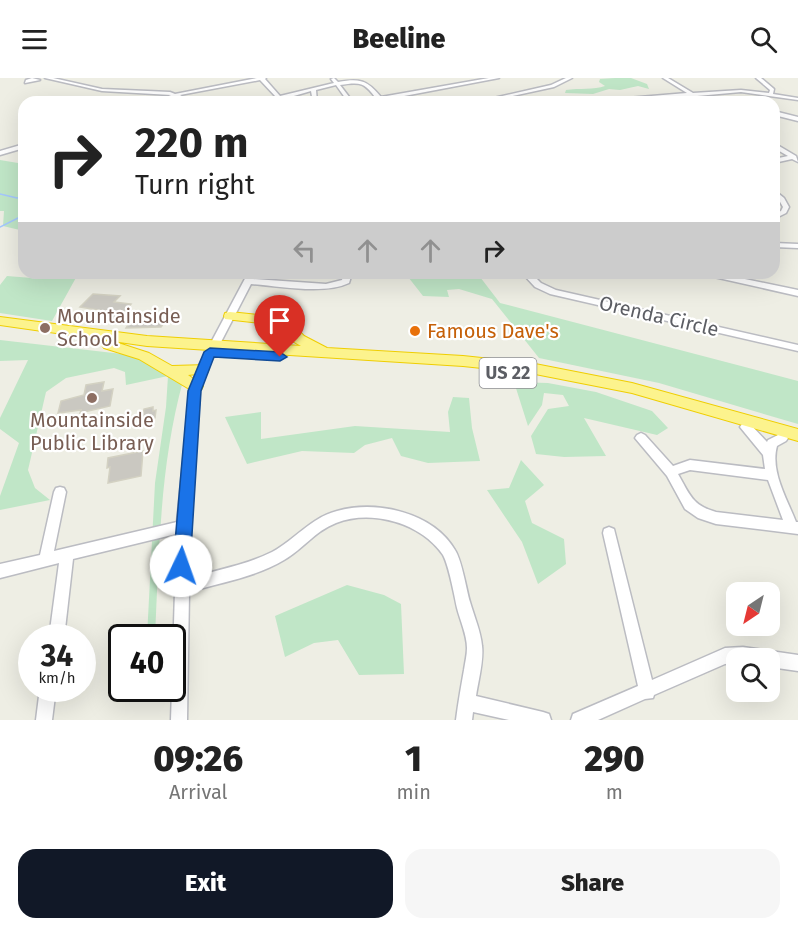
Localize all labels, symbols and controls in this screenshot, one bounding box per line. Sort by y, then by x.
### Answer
icon: menu [18,23,51,56]
text: Beeline [353,23,445,55]
icon: search [747,23,780,56]
text: 220 m [135,118,248,168]
icon: right [36,120,114,198]
text: Turn right [135,169,255,201]
icon: left [288,234,321,267]
icon: ahead [351,234,384,267]
icon: ahead [414,234,447,267]
icon: right [477,234,510,267]
street label: Orenda Circle [597,291,721,341]
pin [254,295,305,357]
place label: Mountainside School [57,304,181,351]
icon: arrive [263,304,296,337]
place label: Famous Dave's [427,319,559,343]
marker: Mountainside School [38,321,52,335]
marker: Famous Dave's [408,324,422,338]
road number: US 22 [480,358,536,388]
marker: Mountainside Public Library [85,391,99,405]
place label: Mountainside Public Library [30,408,154,455]
position arrow [149,534,213,598]
north arrow [726,582,780,636]
map controls [726,582,780,702]
speed limit sign: 40 [108,624,186,702]
text: 34 [41,638,73,674]
button: search [726,648,780,702]
text: km/h [38,669,76,687]
text: 09:26 [153,737,243,781]
text: 1 [405,737,422,781]
text: 290 [584,737,645,781]
text: Arrival [169,780,227,804]
text: min [396,780,431,804]
text: m [606,780,623,804]
button: Exit [18,849,393,918]
button: Share [405,849,780,918]

